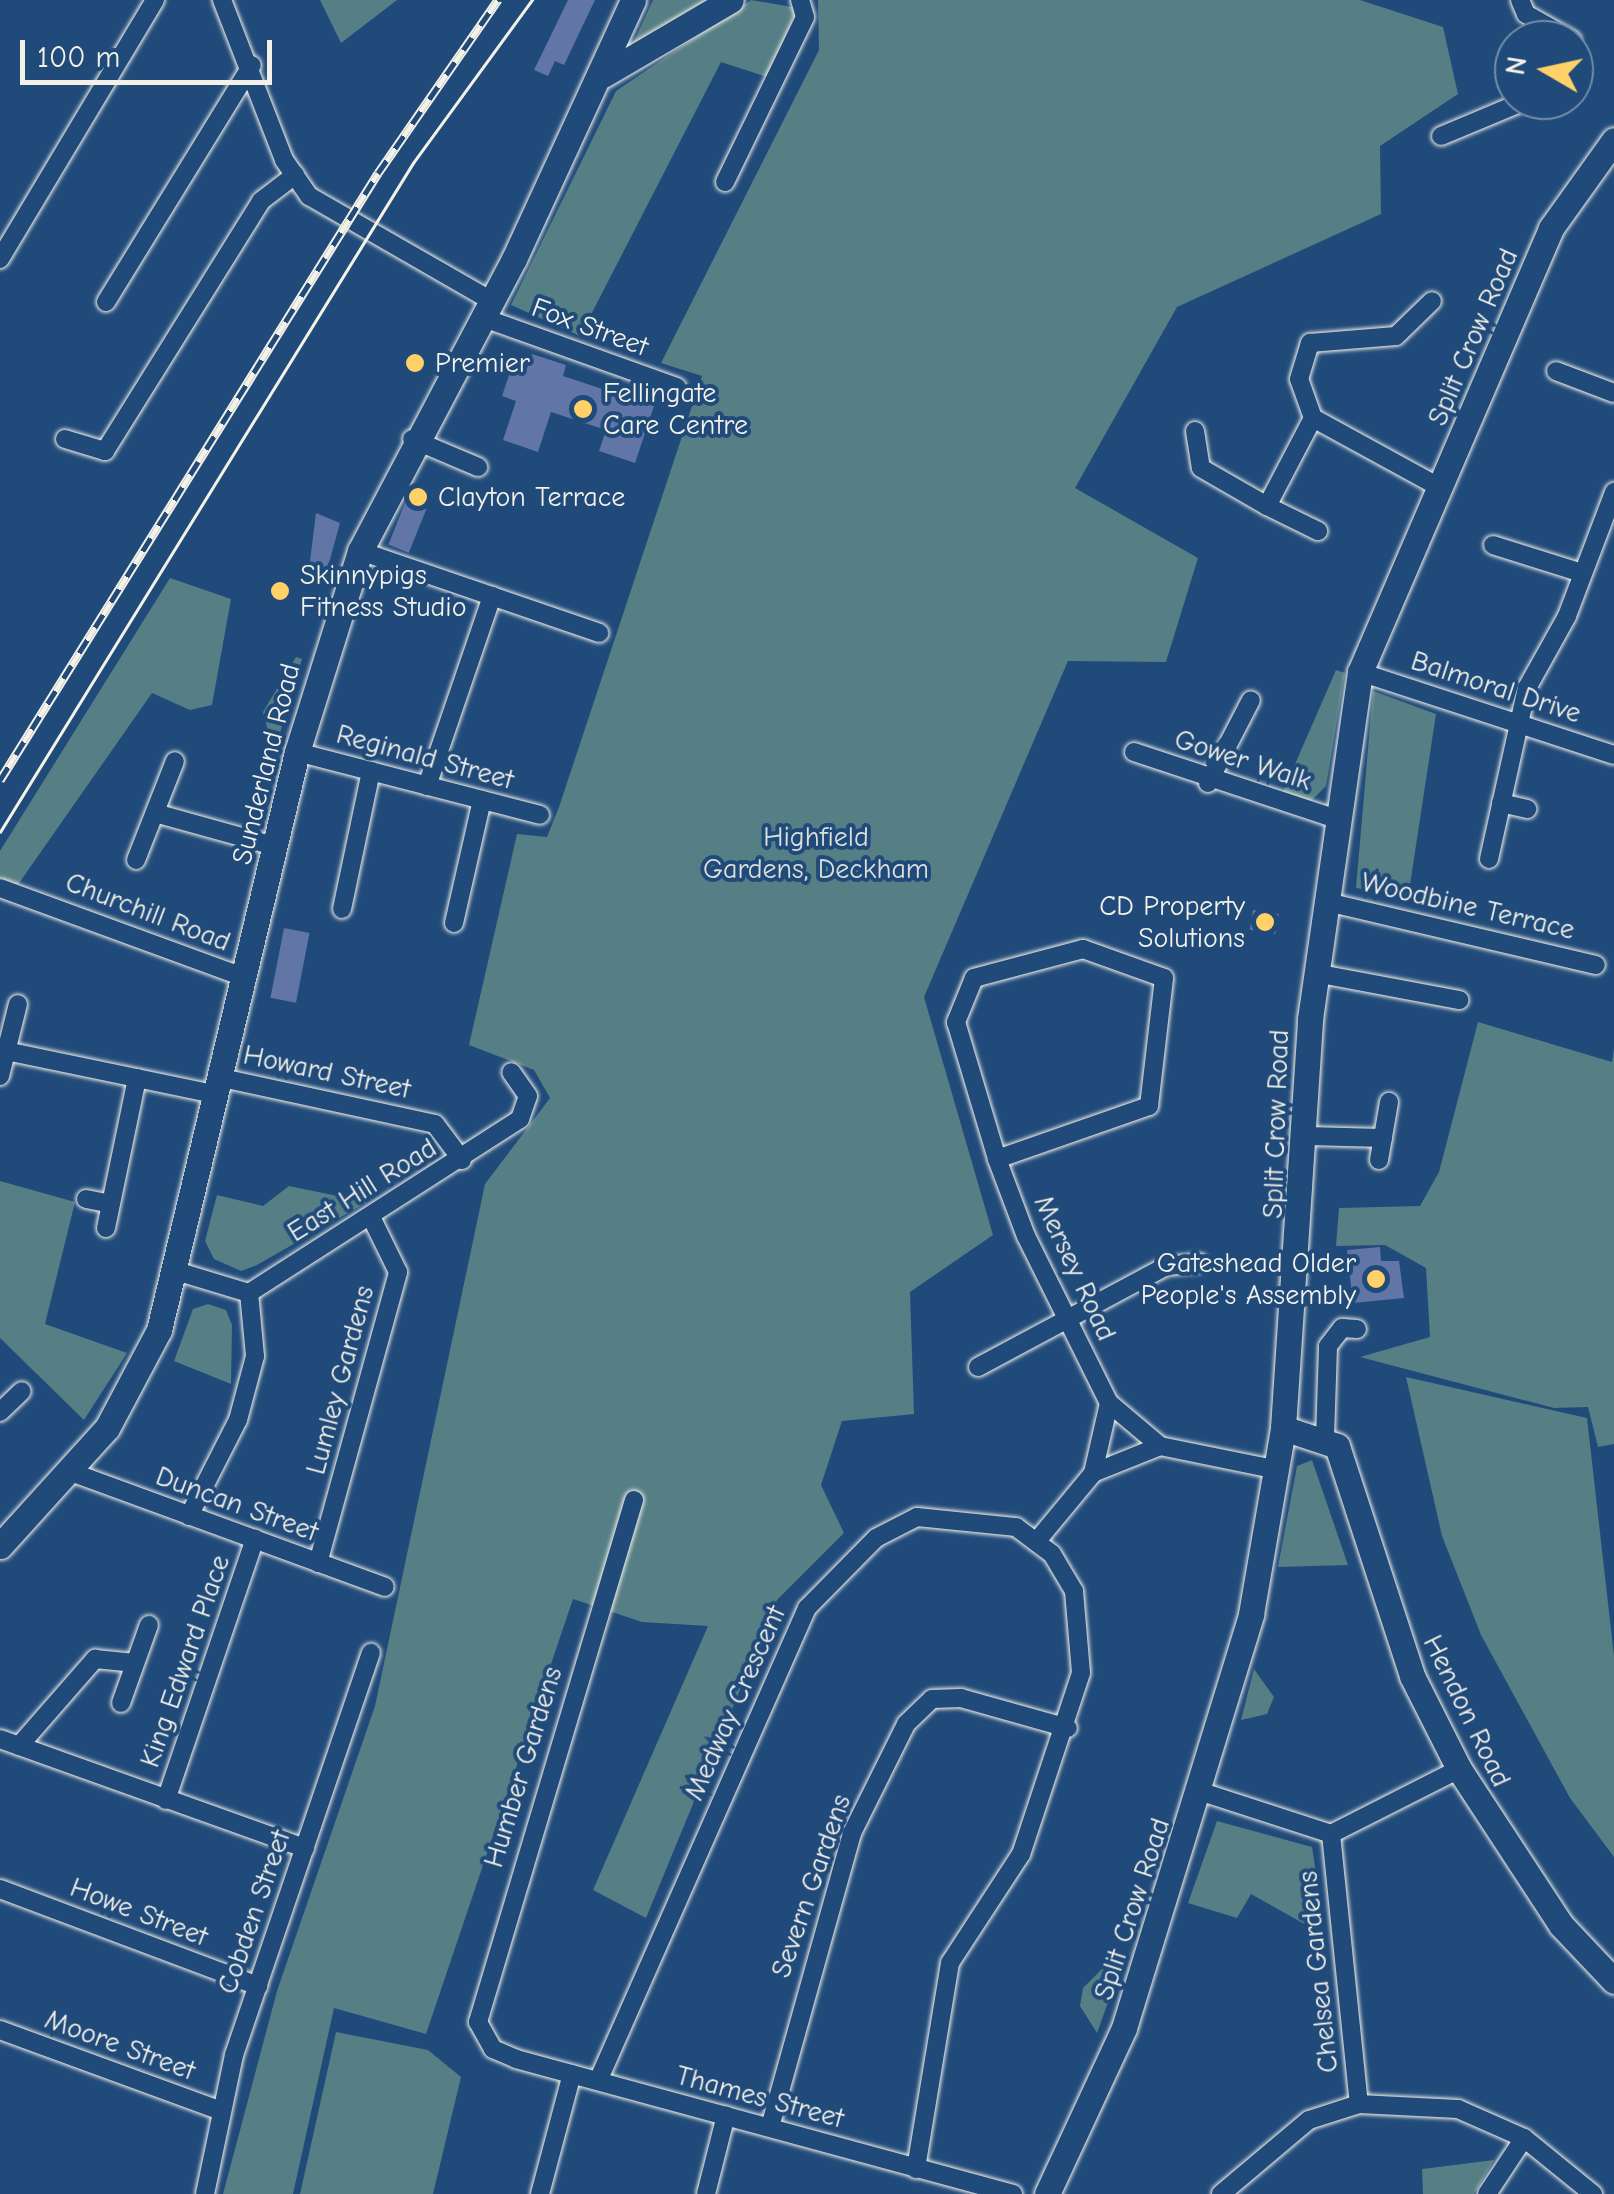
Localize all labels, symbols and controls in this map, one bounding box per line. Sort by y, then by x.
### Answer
scale bar [25,20,278,82]
north arrow [1494,20,1594,120]
text: 100 m [37,40,120,75]
text: N [1499,54,1534,77]
street label: Split Crow Road [1421,243,1525,431]
street label: Fox Street [527,290,653,364]
place label: Premier [435,346,530,380]
marker: Premier [404,352,426,374]
place label: Fellingate Care Centre [603,376,748,442]
marker: Fellingate Care Centre [572,398,594,420]
place label: Clayton Terrace [438,480,625,514]
marker: Clayton Terrace [407,486,429,508]
place label: Skinnypigs Fitness Studio [300,558,466,624]
marker: Skinnypigs Fitness Studio [269,580,291,602]
street label: Balmoral Drive [1407,644,1585,730]
street label: Sunderland Road [225,660,307,868]
street label: Reginald Street [333,717,517,797]
street label: Gower Walk [1170,722,1316,798]
park label: Highfield Gardens, Deckham [703,820,929,886]
street label: Churchill Road [61,865,235,959]
street label: Woodbine Terrace [1358,865,1578,947]
place label: CD Property Solutions [1099,889,1245,955]
marker: CD Property Solutions [1254,911,1276,933]
street label: Split Crow Road [1256,1029,1296,1219]
street label: Howard Street [240,1038,414,1106]
street label: East Hill Road [281,1131,443,1249]
street label: Mersey Road [1027,1190,1123,1346]
place label: Gateshead Older People's Assembly [1141,1246,1356,1312]
marker: Gateshead Older People's Assembly [1365,1268,1387,1290]
street label: Lumley Gardens [299,1282,381,1478]
street label: Duncan Street [151,1459,323,1549]
street label: King Edward Place [133,1550,237,1772]
street label: Medway Crescent [677,1601,793,1805]
street label: Hendon Road [1416,1630,1518,1792]
street label: Humber Gardens [477,1663,569,1871]
street label: Severn Gardens [764,1790,858,1982]
street label: Split Crow Road [1087,1814,1177,2004]
street label: Cobden Street [210,1826,298,1998]
street label: Howe Street [65,1870,213,1954]
street label: Chelsea Gardens [1291,1870,1345,2074]
street label: Moore Street [40,2002,200,2088]
street label: Thames Street [672,2058,848,2136]

